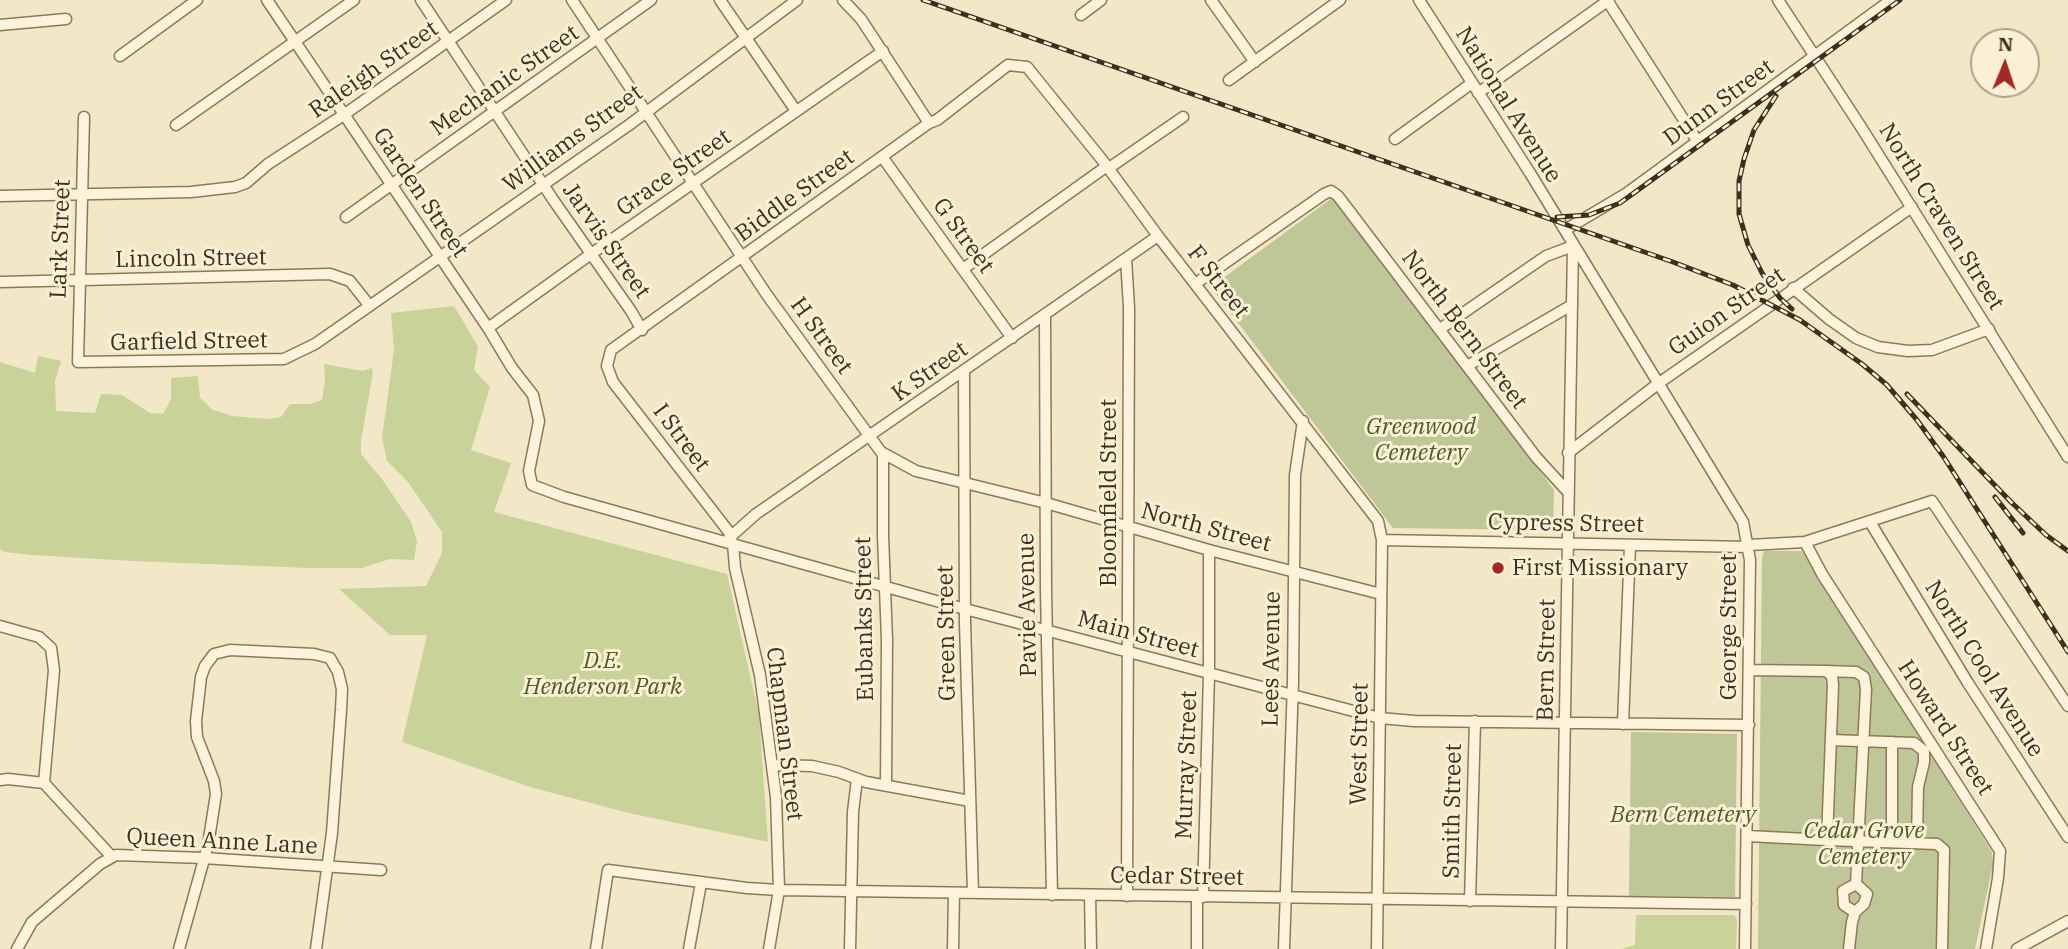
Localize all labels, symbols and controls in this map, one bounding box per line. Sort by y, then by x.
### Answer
street label: Raleigh Street [304,15,444,125]
street label: Mechanic Street [425,20,585,142]
street label: National Avenue [1449,22,1567,188]
north arrow [1970,28,2040,98]
text: N [1998,32,2014,56]
street label: Dunn Street [1658,54,1780,152]
street label: Williams Street [498,79,648,199]
street label: North Craven Street [1872,119,2010,315]
street label: Garden Street [366,123,474,263]
street label: Grace Street [612,123,736,223]
street label: Biddle Street [730,144,860,248]
street label: Jarvis Street [556,178,656,304]
street label: Lark Street [45,179,77,299]
street label: G Street [926,193,1000,279]
street label: F Street [1181,240,1255,324]
street label: Lincoln Street [115,244,267,274]
street label: North Bern Street [1395,245,1533,415]
street label: Guion Street [1664,262,1790,362]
street label: H Street [784,292,858,380]
street label: Garfield Street [110,327,268,357]
street label: K Street [887,336,973,408]
street label: I Street [647,399,715,477]
street label: Bloomfield Street [1095,399,1123,587]
park label: Greenwood Cemetery [1366,413,1476,467]
street label: North Street [1138,497,1274,559]
street label: Cypress Street [1488,509,1644,539]
street label: Pavie Avenue [1013,533,1043,677]
street label: Eubanks Street [850,536,880,702]
place label: First Missionary [1512,554,1688,582]
street label: George Street [1715,554,1743,700]
marker: First Missionary [1490,560,1506,576]
street label: Green Street [932,565,962,701]
street label: North Cool Avenue [1919,576,2049,762]
street label: Lees Avenue [1257,591,1287,727]
street label: Bern Street [1532,598,1562,722]
street label: Main Street [1074,606,1202,664]
street label: Chapman Street [760,645,808,823]
park label: D.E. Henderson Park [524,647,682,701]
street label: Howard Street [1891,655,1999,801]
street label: West Street [1345,682,1375,806]
street label: Murray Street [1171,690,1203,840]
street label: Smith Street [1438,743,1468,879]
park label: Bern Cemetery [1611,801,1755,829]
park label: Cedar Grove Cemetery [1804,817,1924,871]
street label: Queen Anne Lane [126,823,318,861]
street label: Cedar Street [1110,862,1244,892]

